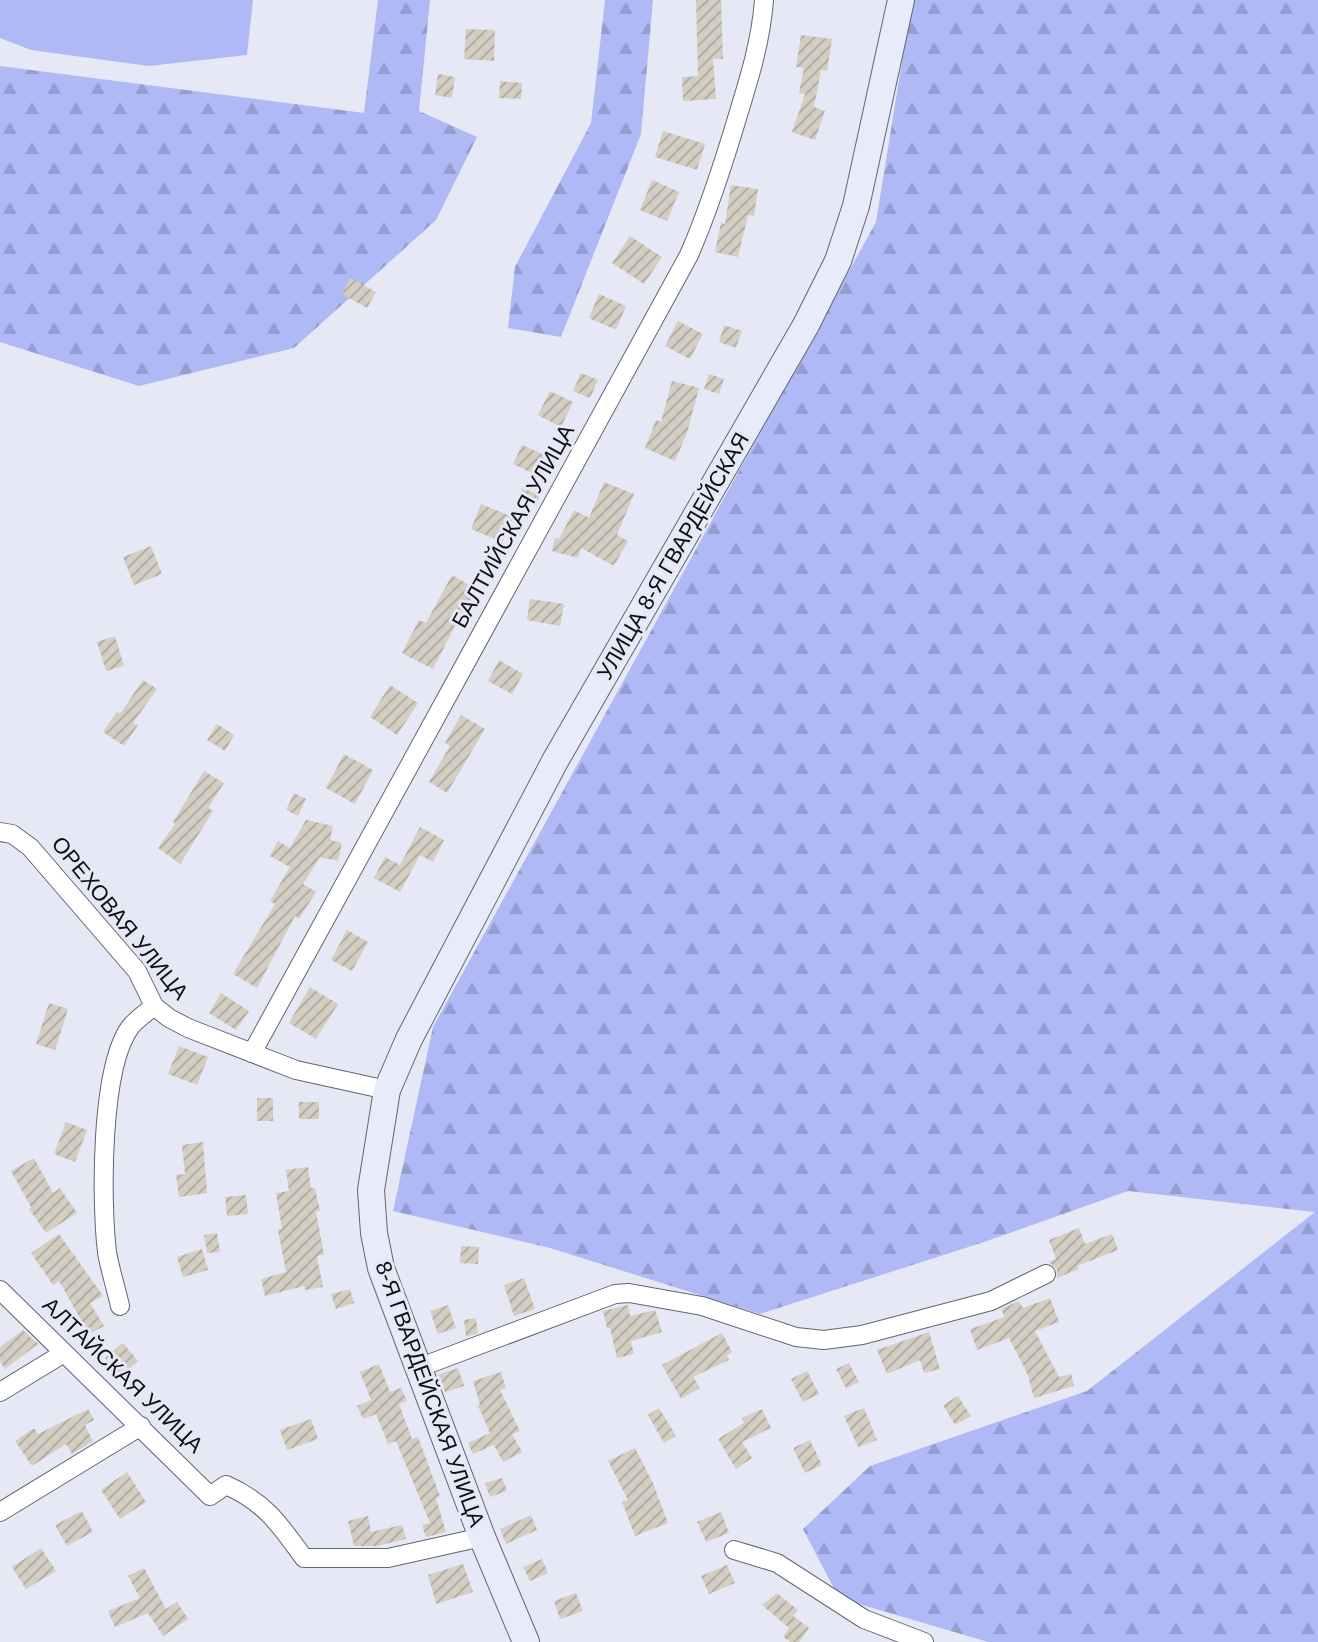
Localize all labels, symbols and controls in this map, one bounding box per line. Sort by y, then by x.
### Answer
street label: БАЛТИЙСКАЯ УЛИЦА [447,420,579,632]
street label: УЛИЦА 8-Я ГВАРДЕЙСКАЯ [592,428,754,684]
street label: ОРЕХОВАЯ УЛИЦА [47,831,194,1005]
street label: 8-Я ГВАРДЕЙСКАЯ УЛИЦА [370,1258,490,1530]
street label: АЛТАЙСКАЯ УЛИЦА [38,1292,208,1458]

